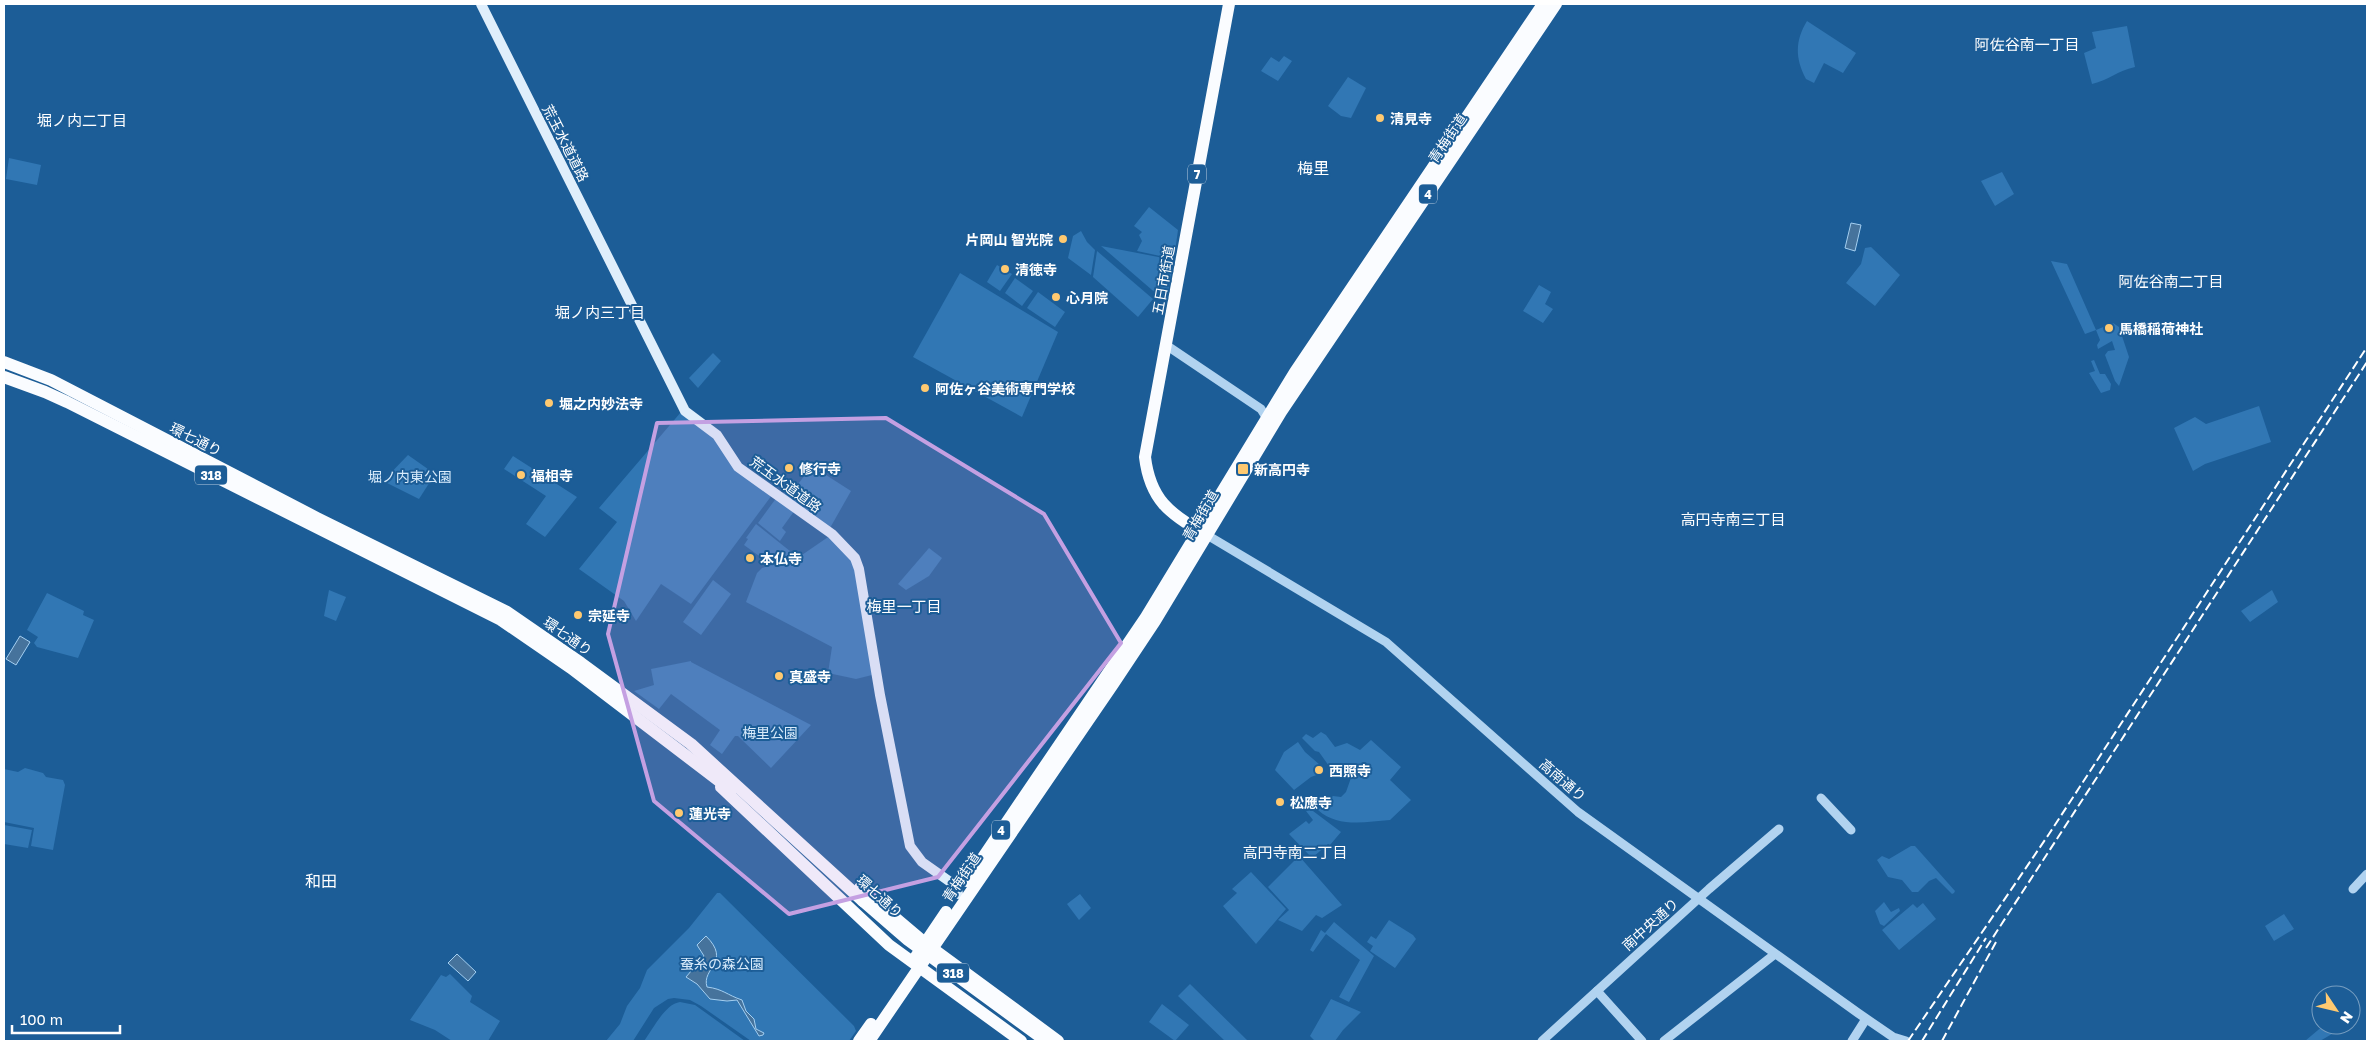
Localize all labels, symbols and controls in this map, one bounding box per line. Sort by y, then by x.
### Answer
district label: 阿佐谷南一丁目 [1974,35,2080,53]
street label: 荒玉水道道路 [539,102,593,184]
place label: 清見寺 [1390,110,1432,127]
street label: 青梅街道 [1424,110,1470,166]
district label: 堀ノ内二丁目 [37,111,127,129]
marker: 清見寺 [1374,112,1386,124]
district label: 梅里 [1297,158,1329,178]
road number: 7 [1188,164,1206,183]
road number: 4 [1419,184,1437,203]
place label: 片岡山 智光院 [966,231,1053,248]
marker: 片岡山 智光院 [1057,233,1069,245]
street label: 五日市街道 [1149,244,1177,316]
place label: 清徳寺 [1015,261,1057,278]
marker: 清徳寺 [999,263,1011,275]
district label: 阿佐谷南二丁目 [2118,272,2224,290]
place label: 心月院 [1066,289,1108,306]
marker: 心月院 [1050,291,1062,303]
district label: 堀ノ内三丁目 [555,303,645,321]
place label: 馬橋稲荷神社 [2119,320,2203,337]
marker: 馬橋稲荷神社 [2103,322,2115,334]
place label: 阿佐ヶ谷美術専門学校 [935,380,1075,397]
marker: 阿佐ヶ谷美術専門学校 [919,382,931,394]
place label: 堀之内妙法寺 [559,395,643,412]
marker: 堀之内妙法寺 [543,397,555,409]
street label: 環七通り [167,419,225,459]
street label: 荒玉水道道路 [747,452,825,516]
place label: 修行寺 [799,460,841,477]
place label: 新高円寺 [1254,461,1310,478]
marker: 修行寺 [783,462,795,474]
marker: 新高円寺 [1236,462,1250,476]
road number: 318 [195,466,227,484]
place label: 福相寺 [531,467,573,484]
park label: 堀ノ内東公園 [368,468,452,485]
marker: 福相寺 [515,469,527,481]
street label: 青梅街道 [1179,487,1221,543]
district label: 高円寺南三丁目 [1680,510,1786,528]
place label: 本仏寺 [760,550,802,567]
marker: 本仏寺 [744,552,756,564]
district label: 梅里一丁目 [866,597,942,615]
place label: 宗延寺 [588,607,630,624]
marker: 宗延寺 [572,609,584,621]
street label: 環七通り [540,613,596,659]
place label: 真盛寺 [789,668,831,685]
marker: 真盛寺 [773,670,785,682]
park label: 梅里公園 [742,724,798,741]
street label: 高南通り [1536,755,1590,805]
place label: 西照寺 [1329,762,1371,779]
marker: 西照寺 [1313,764,1325,776]
place label: 松應寺 [1290,794,1332,811]
marker: 松應寺 [1274,796,1286,808]
place label: 蓮光寺 [689,805,731,822]
marker: 蓮光寺 [673,807,685,819]
road number: 4 [992,820,1010,840]
district label: 高円寺南二丁目 [1242,843,1348,861]
street label: 青梅街道 [938,849,984,905]
district label: 和田 [305,871,337,891]
street label: 環七通り [854,871,906,921]
street label: 南中央通り [1618,894,1682,954]
park label: 蚕糸の森公園 [680,955,764,972]
road number: 318 [937,964,969,982]
north arrow [2311,985,2361,1035]
scale bar [12,1002,120,1034]
text: N [2337,1009,2357,1027]
text: 100 m [20,1010,63,1028]

